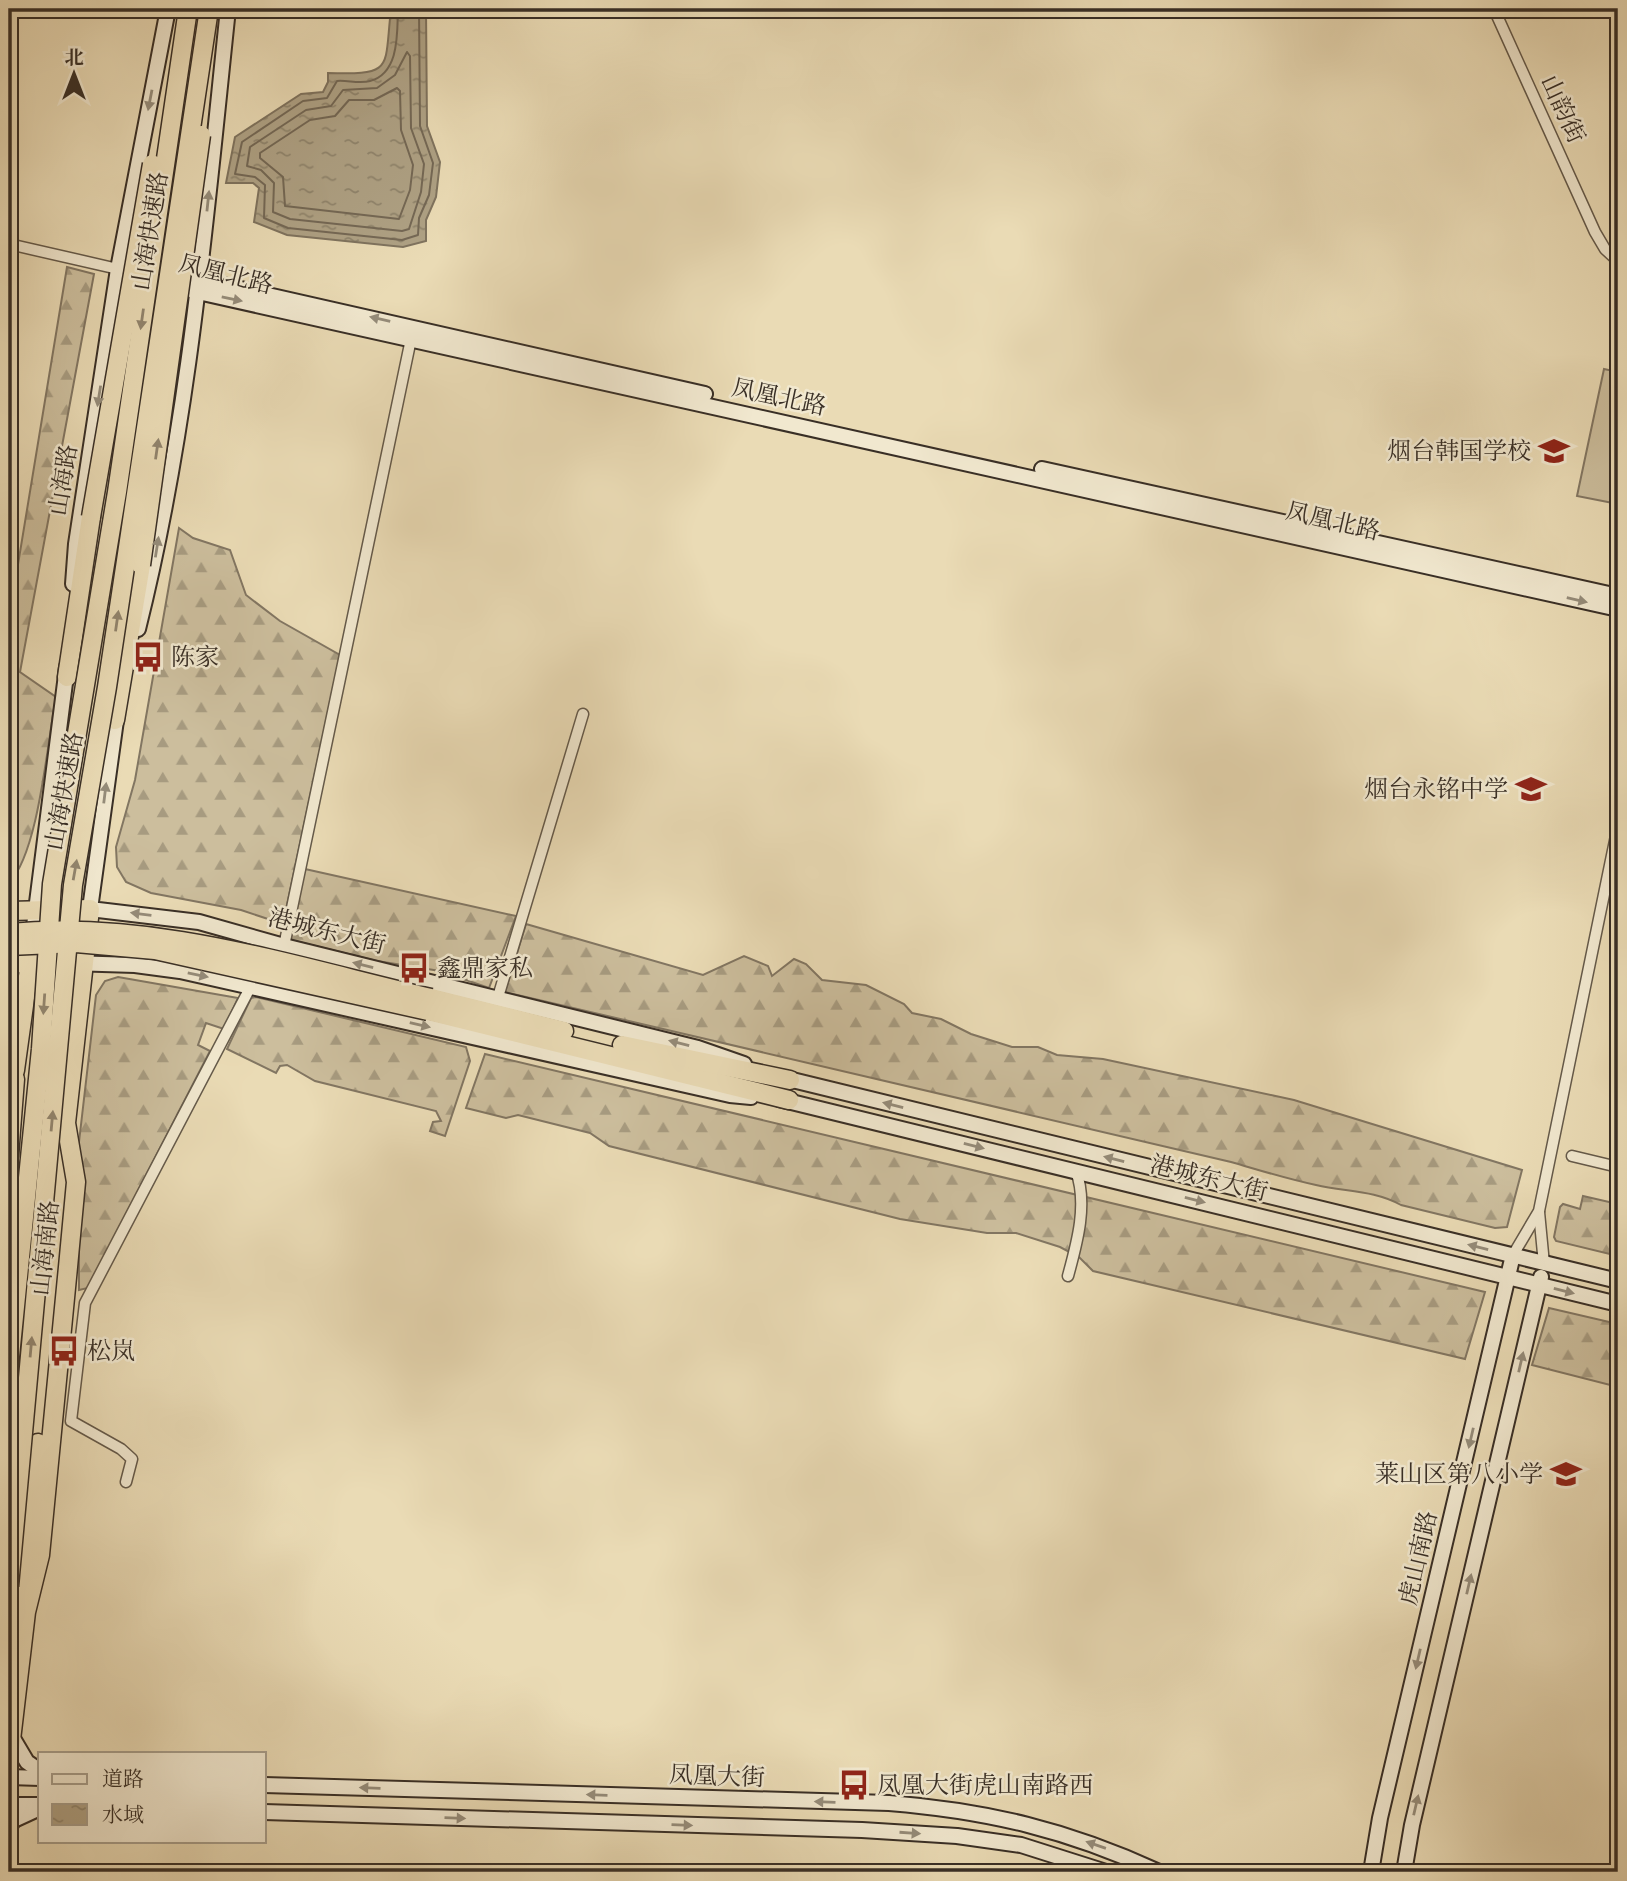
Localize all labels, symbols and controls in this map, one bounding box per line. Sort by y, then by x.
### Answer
north arrow [38,38,108,108]
text: 北 [64,46,84,69]
street label: 山韵街 [1534,70,1592,148]
one-way arrow [144,89,155,111]
street label: 山海快速路 [126,169,174,293]
one-way arrow [203,190,214,212]
street label: 凤凰北路 [176,248,276,300]
one-way arrow [221,294,243,305]
one-way arrow [136,308,147,330]
one-way arrow [369,314,391,325]
street label: 凤凰北路 [729,372,829,422]
one-way arrow [93,385,104,407]
school or university icon: 烟台韩国学校 [1537,434,1571,468]
place label: 烟台韩国学校 [1387,436,1531,466]
one-way arrow [152,438,163,460]
street label: 山海路 [43,442,83,518]
street label: 凤凰北路 [1283,496,1383,546]
one-way arrow [152,536,163,558]
one-way arrow [1566,594,1588,605]
one-way arrow [112,610,123,632]
bus stop icon: 陈家 [131,640,165,674]
place label: 陈家 [171,642,219,672]
street label: 山海快速路 [39,729,89,853]
school or university icon: 烟台永铭中学 [1514,772,1548,806]
place label: 烟台永铭中学 [1364,774,1508,804]
one-way arrow [100,782,111,804]
one-way arrow [70,859,81,881]
street label: 港城东大街 [265,902,389,960]
one-way arrow [130,908,152,919]
bus stop icon: 鑫鼎家私 [397,951,431,985]
place label: 鑫鼎家私 [437,953,533,983]
one-way arrow [351,959,373,970]
one-way arrow [187,969,209,980]
one-way arrow [38,993,49,1015]
one-way arrow [409,1020,431,1031]
one-way arrow [668,1037,690,1048]
one-way arrow [882,1099,904,1110]
one-way arrow [47,1109,58,1131]
one-way arrow [963,1141,985,1152]
street label: 港城东大街 [1147,1149,1271,1207]
one-way arrow [1103,1153,1125,1164]
one-way arrow [1184,1195,1206,1206]
street label: 山海南路 [25,1199,65,1297]
one-way arrow [1467,1241,1489,1252]
one-way arrow [1553,1286,1575,1297]
bus stop icon: 松岚 [47,1334,81,1368]
one-way arrow [26,1336,37,1358]
place label: 松岚 [87,1336,135,1366]
one-way arrow [1516,1351,1527,1373]
one-way arrow [1465,1427,1476,1449]
school or university icon: 莱山区第八小学 [1549,1457,1583,1491]
place label: 莱山区第八小学 [1375,1459,1543,1489]
street label: 虎山南路 [1393,1508,1443,1608]
one-way arrow [1464,1573,1475,1595]
one-way arrow [1412,1649,1423,1671]
legend [38,1752,266,1842]
street label: 凤凰大街 [669,1759,765,1793]
text: 道路 [102,1766,144,1792]
bus stop icon: 凤凰大街虎山南路西 [837,1768,871,1802]
place label: 凤凰大街虎山南路西 [877,1770,1093,1800]
one-way arrow [359,1782,381,1794]
one-way arrow [586,1789,608,1800]
one-way arrow [1411,1794,1422,1816]
one-way arrow [813,1796,835,1807]
text: 水域 [102,1802,144,1828]
one-way arrow [444,1812,466,1823]
one-way arrow [672,1819,694,1830]
one-way arrow [899,1828,921,1839]
one-way arrow [1085,1839,1106,1850]

